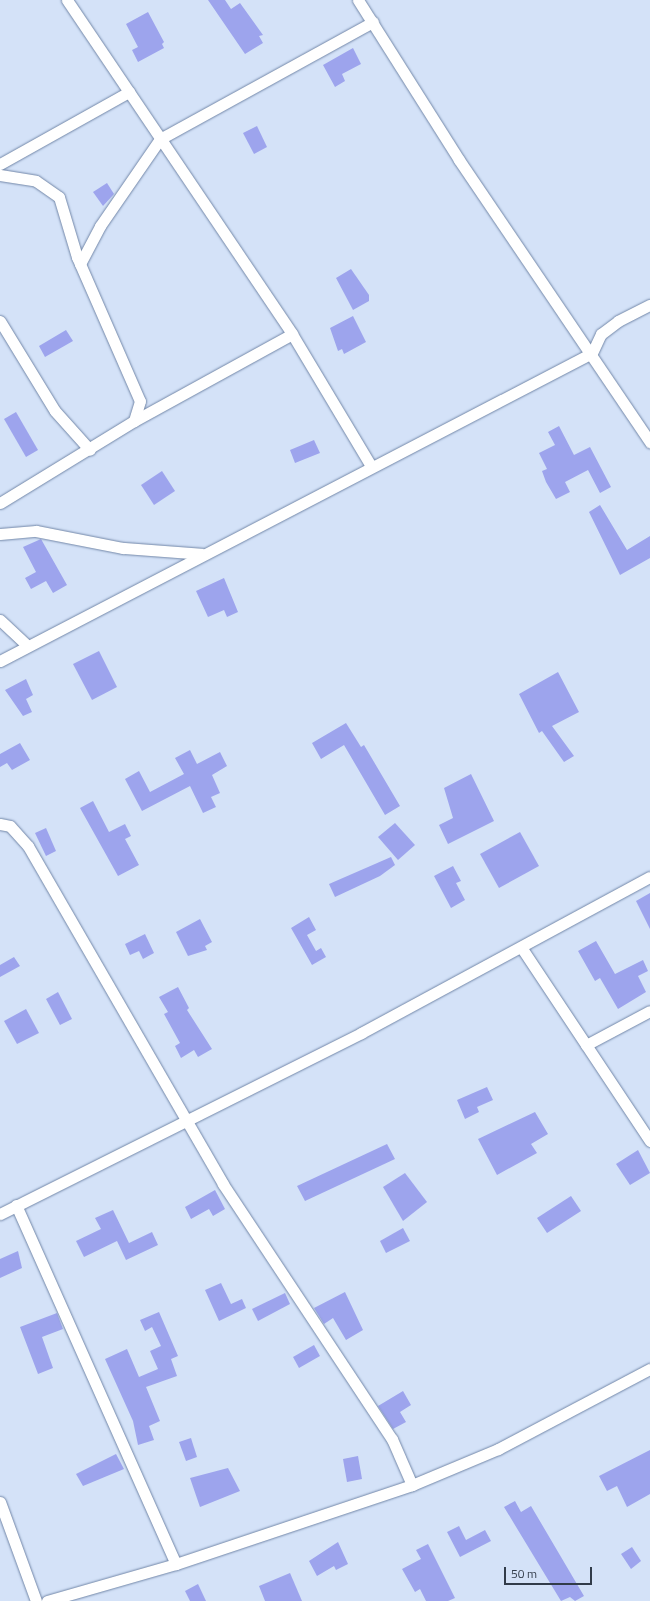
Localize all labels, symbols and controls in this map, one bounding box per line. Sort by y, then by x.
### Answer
scale bar [506,1559,594,1585]
text: 50 m [511,1564,537,1583]

